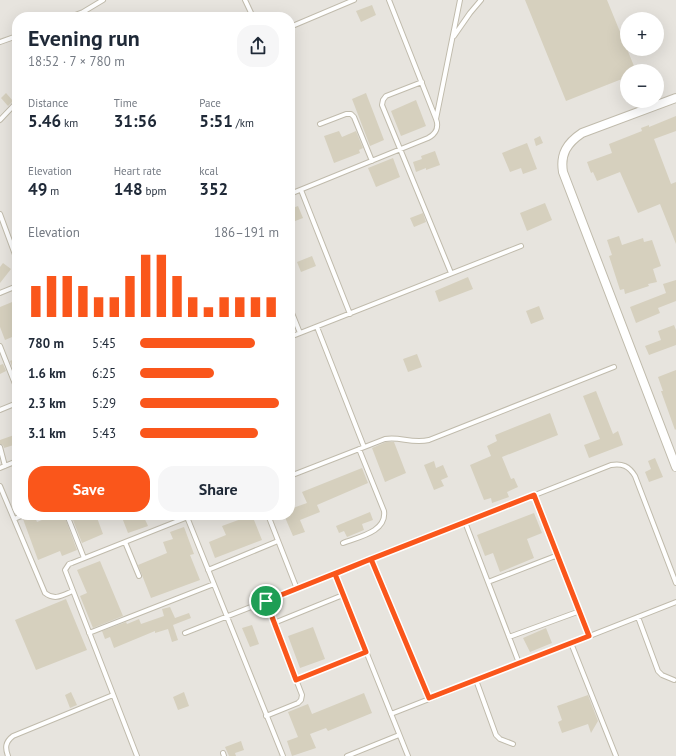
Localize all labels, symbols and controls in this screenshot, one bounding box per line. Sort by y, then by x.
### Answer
map controls [620,12,664,108]
button: + [620,12,664,56]
text: Evening run [28,24,140,52]
button: share [237,25,279,67]
text: 18:52 · 7 × 780 m [28,53,125,70]
button: − [620,64,664,108]
text: Distance [28,96,68,110]
text: Time [114,96,137,110]
text: Pace [199,96,221,110]
text: 5.46 [28,110,61,132]
text: 31:56 [114,110,157,132]
text: 5:51 [199,110,233,132]
text: km [61,116,78,130]
text: /km [233,116,254,130]
text: Elevation [28,164,72,178]
text: Heart rate [114,164,161,178]
text: kcal [199,164,218,178]
text: 49 [28,178,47,200]
text: 148 [114,178,143,200]
text: 352 [199,178,228,200]
text: m [47,184,59,198]
text: bpm [143,184,166,198]
text: Elevation [28,224,80,241]
text: 186–191 m [214,224,279,241]
text: 780 m [28,335,64,352]
text: 5:45 [92,335,116,352]
text: 1.6 km [28,365,66,382]
text: 6:25 [92,365,116,382]
text: 2.3 km [28,395,66,412]
text: 5:29 [92,395,116,412]
text: 3.1 km [28,425,66,442]
text: 5:43 [92,425,116,442]
button: Save [28,466,150,512]
button: Share [158,466,279,512]
pin [249,584,283,618]
icon: arrive [255,590,277,612]

